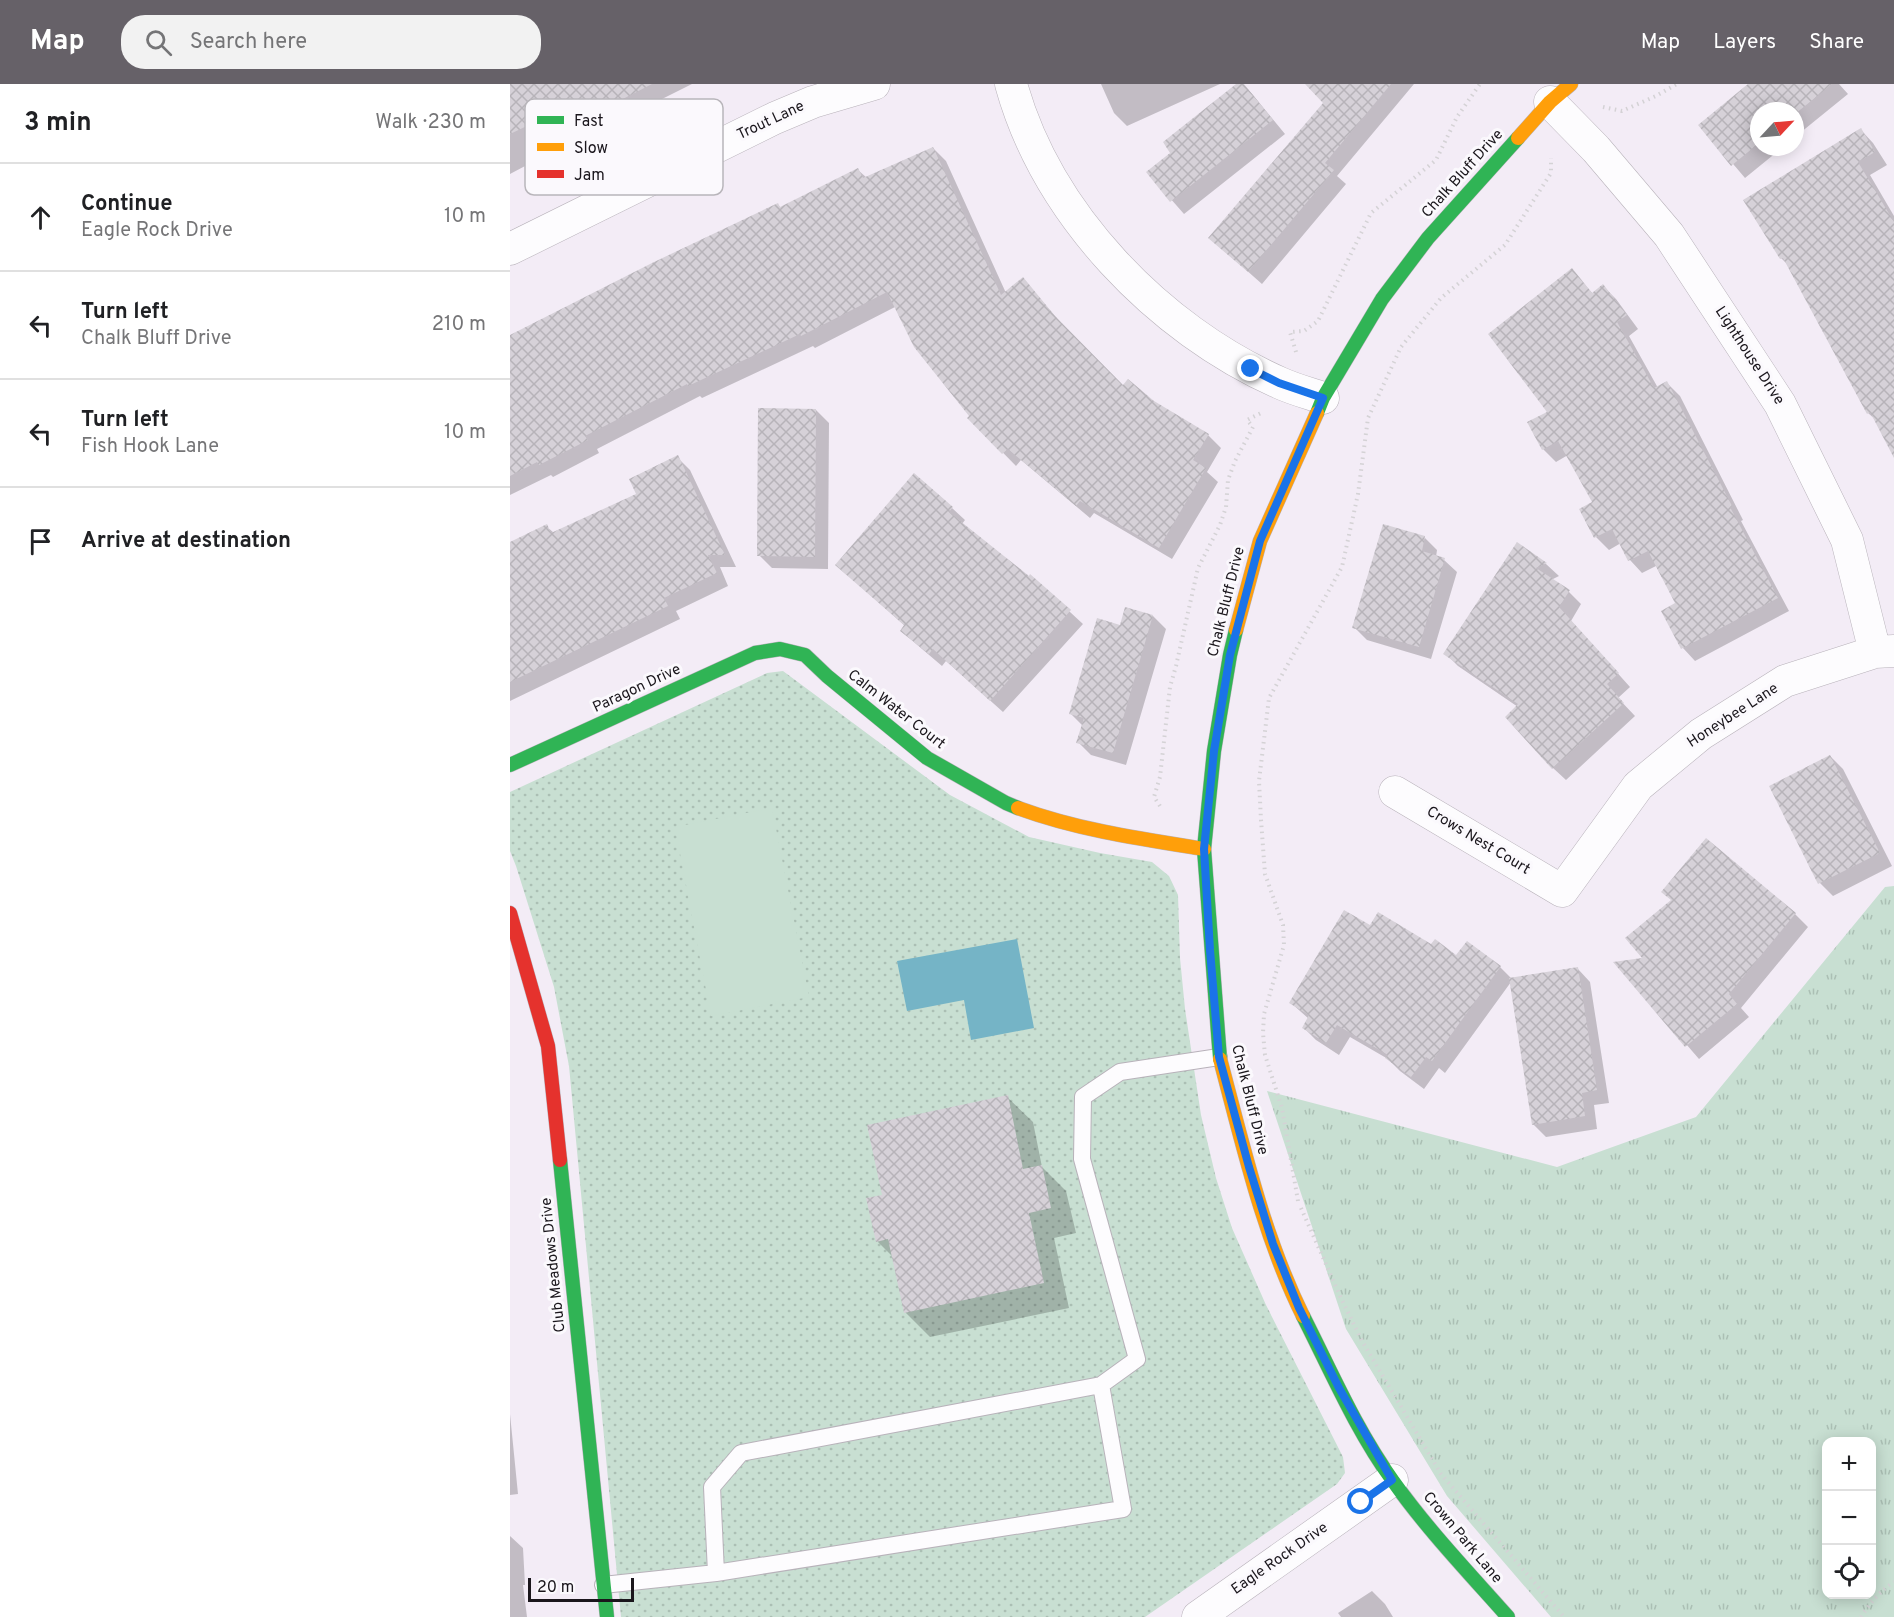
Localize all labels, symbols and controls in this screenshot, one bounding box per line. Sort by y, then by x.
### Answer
search box [121,15,541,69]
text: Map [30,24,85,60]
icon: search [142,26,175,59]
text: Search here [190,29,307,56]
text: Map [1641,29,1680,56]
text: Layers [1713,29,1776,56]
text: Share [1809,29,1864,56]
street label: Trout Lane [734,97,808,145]
legend [525,99,723,195]
north arrow [1750,102,1804,156]
text: 3 min [24,107,92,140]
text: Walk · 230 m [375,110,486,136]
text: Fast [574,112,604,132]
street label: Chalk Bluff Drive [1418,126,1508,222]
text: Slow [574,139,608,159]
text: Jam [574,166,605,186]
text: Continue [81,191,172,218]
icon: ahead [24,201,57,234]
text: 10 m [444,204,486,230]
text: Eagle Rock Drive [81,218,233,244]
text: Turn left [81,299,169,326]
street label: Lighthouse Drive [1710,303,1788,409]
icon: left [24,309,57,342]
text: 210 m [432,312,486,338]
text: Chalk Bluff Drive [81,326,232,352]
route end [1237,355,1263,381]
text: Turn left [81,407,169,434]
icon: left [24,417,57,450]
text: 10 m [444,420,486,446]
text: Fish Hook Lane [81,434,219,460]
icon: arrive [24,525,57,558]
text: Arrive at destination [81,528,291,555]
street label: Chalk Bluff Drive [1204,545,1250,659]
street label: Paragon Drive [590,660,684,718]
street label: Calm Water Court [843,666,949,754]
street label: Honeybee Lane [1684,679,1782,753]
street label: Crows Nest Court [1423,803,1533,879]
street label: Chalk Bluff Drive [1226,1043,1272,1157]
street label: Club Meadows Drive [537,1197,571,1333]
map controls [1822,1437,1876,1599]
button: + [1822,1437,1876,1491]
route start [1347,1488,1373,1514]
street label: Crown Park Lane [1418,1488,1506,1588]
button: − [1822,1491,1876,1545]
street label: Eagle Rock Drive [1228,1519,1332,1599]
button: locate [1822,1545,1876,1599]
scale bar [528,1575,634,1602]
text: 20 m [537,1578,574,1598]

